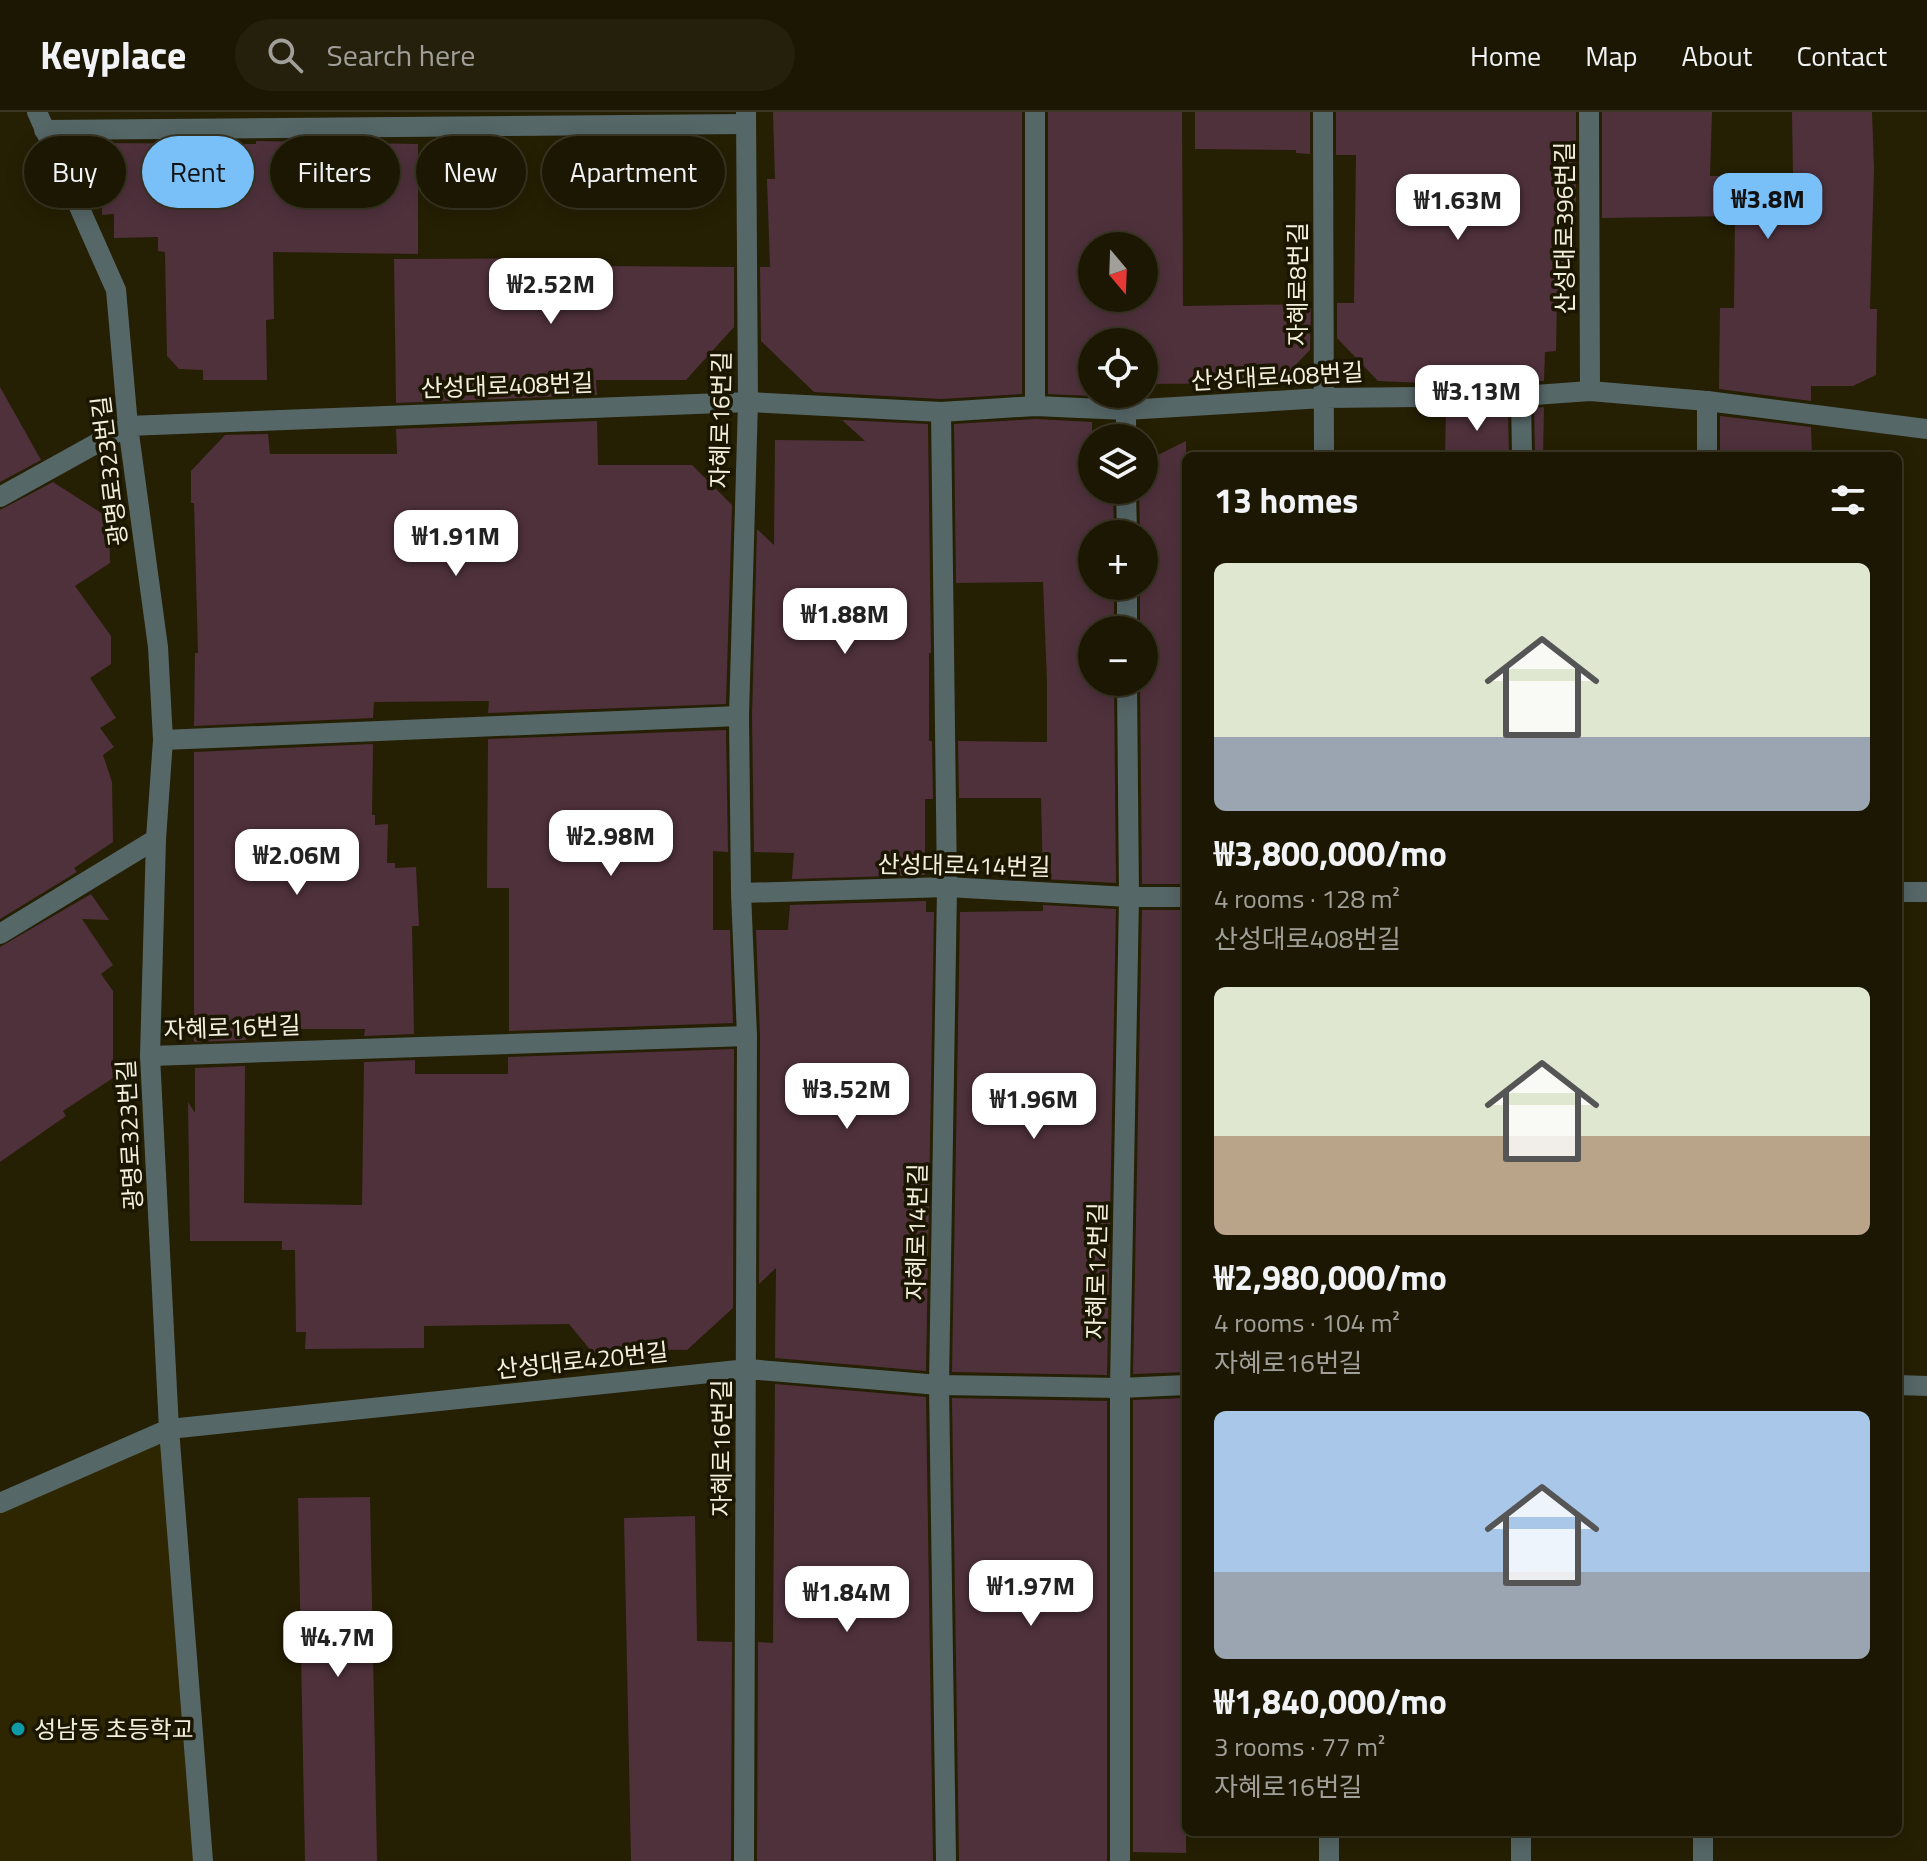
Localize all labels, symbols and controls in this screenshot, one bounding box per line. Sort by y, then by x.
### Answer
search box [235,19,795,91]
text: Keyplace [40,26,187,84]
text: Search here [327,32,475,78]
icon: search [263,33,307,77]
text: Home [1470,34,1541,77]
text: Map [1585,34,1638,77]
text: About [1682,34,1752,77]
text: Contact [1796,34,1887,77]
chip: Buy [24,136,126,208]
chip: Rent [142,136,254,208]
chip: Filters [270,136,400,208]
chip: New [416,136,526,208]
chip: Apartment [542,136,725,208]
street label: 산성대로396번길 [1546,142,1582,314]
pin: ₩3.8M [1712,173,1824,241]
pin: ₩1.63M [1393,174,1523,242]
text: ₩3.8M [1731,179,1805,218]
text: ₩1.63M [1414,180,1502,219]
street label: 자혜로8번길 [1279,222,1315,346]
north arrow [1078,232,1158,312]
map controls [1078,232,1158,696]
pin: ₩2.52M [486,258,616,326]
text: ₩2.52M [507,264,595,303]
button: locate [1078,328,1158,408]
street label: 자혜로16번길 [701,351,739,489]
street label: 산성대로408번길 [1190,354,1364,398]
street label: 산성대로408번길 [420,364,594,406]
pin: ₩3.13M [1412,365,1542,433]
text: ₩3.13M [1433,371,1521,410]
street label: 광명로323번길 [82,394,136,548]
button: layers [1078,424,1158,504]
text: 13 homes [1214,474,1358,526]
icon: filters [1826,478,1870,522]
pin: ₩1.91M [391,510,521,578]
text: ₩1.91M [412,516,500,555]
button: + [1078,520,1158,600]
pin: ₩1.88M [780,588,910,656]
text: ₩1.88M [801,594,889,633]
icon: home [1470,615,1614,759]
button: − [1078,616,1158,696]
pin: ₩2.98M [546,810,676,878]
text: ₩2.98M [567,816,655,855]
text: ₩3,800,000/mo [1214,827,1447,879]
pin: ₩2.06M [232,829,362,897]
text: ₩2.06M [253,835,341,874]
street label: 산성대로414번길 [877,845,1051,885]
text: 4 rooms · 128 m² [1214,879,1400,918]
text: 산성대로408번길 [1214,919,1401,958]
street label: 자혜로16번길 [163,1007,301,1047]
icon: home [1470,1039,1614,1183]
street label: 광명로323번길 [107,1059,151,1211]
pin: ₩3.52M [782,1063,912,1131]
text: ₩3.52M [803,1069,891,1108]
pin: ₩1.96M [969,1073,1099,1141]
text: ₩1.96M [990,1079,1078,1118]
street label: 자혜로14번길 [897,1163,935,1301]
street label: 자혜로12번길 [1077,1202,1115,1340]
text: ₩2,980,000/mo [1214,1251,1447,1303]
text: 4 rooms · 104 m² [1214,1303,1400,1342]
street label: 산성대로420번길 [494,1333,670,1387]
text: 자혜로16번길 [1214,1343,1363,1382]
street label: 자혜로16번길 [703,1379,739,1517]
icon: home [1470,1463,1614,1607]
pin: ₩1.97M [966,1560,1096,1628]
pin: ₩1.84M [782,1566,912,1634]
text: ₩1.97M [987,1566,1075,1605]
text: ₩1.84M [803,1572,891,1611]
pin: ₩4.7M [282,1611,394,1679]
text: ₩4.7M [301,1617,375,1656]
text: ₩1,840,000/mo [1214,1675,1447,1727]
place label: 성남동 초등학교 [34,1711,194,1747]
marker: 성남동 초등학교 [9,1720,27,1738]
text: 3 rooms · 77 m² [1214,1727,1385,1766]
text: 자혜로16번길 [1214,1767,1363,1806]

